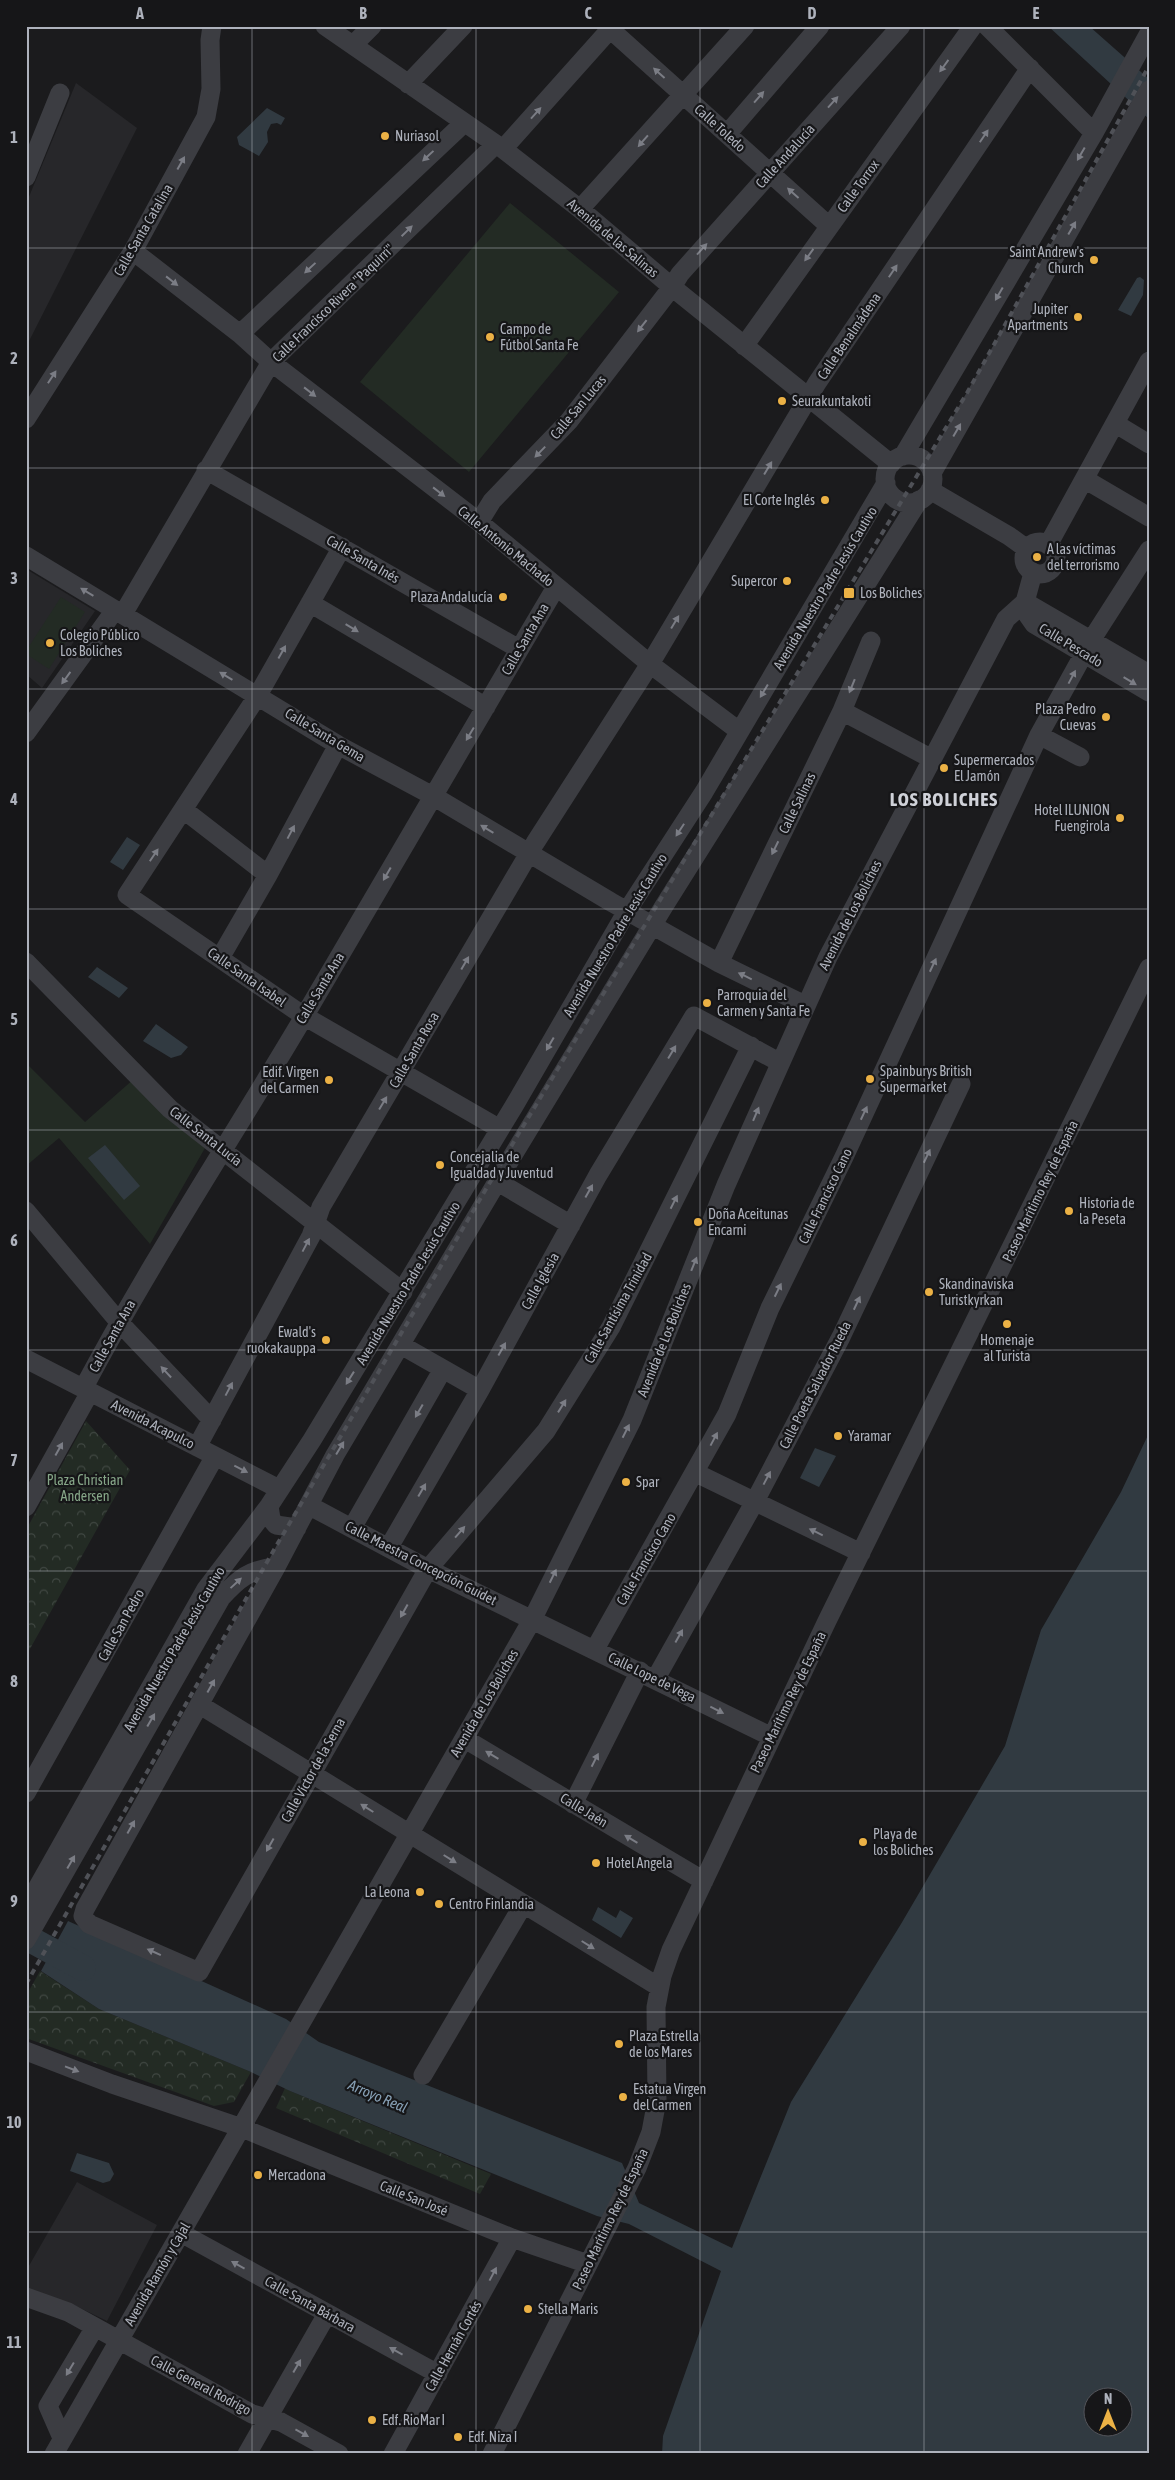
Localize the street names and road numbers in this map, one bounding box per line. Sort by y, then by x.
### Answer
street label: Calle Toledo [691,101,749,155]
street label: Calle Andalucía [752,121,818,191]
street label: Calle Torrox [834,157,882,215]
street label: Calle Santa Catalina [110,181,176,279]
street label: Avenida de las Salinas [564,195,662,281]
street label: Calle Francisco Rivera "Paquirri" [269,240,397,365]
street label: Calle Benalmádena [814,290,884,382]
street label: Calle San Lucas [547,372,609,442]
street label: Calle Antonio Machado [455,502,557,590]
street label: Avenida Nuestro Padre Jesús Cautivo [770,504,880,672]
street label: Calle Santa Inés [324,532,402,586]
street label: Calle Santa Ana [498,600,552,678]
street label: Calle Pescado [1036,620,1106,670]
street label: Calle Santa Gema [282,705,368,765]
street label: Calle Salinas [775,770,819,836]
street label: Avenida Nuestro Padre Jesús Cautivo [560,851,670,1019]
street label: Avenida de Los Boliches [815,857,885,973]
street label: Calle Santa Isabel [205,944,289,1010]
street label: Calle Santa Ana [292,950,348,1026]
street label: Calle Santa Rosa [386,1009,442,1091]
street label: Calle Santa Lucía [167,1103,245,1169]
street label: Paseo Marítimo Rey de España [999,1118,1081,1264]
street label: Calle Francisco Cano [795,1146,855,1246]
street label: Avenida Nuestro Padre Jesús Cautivo [353,1199,463,1367]
street label: Calle Iglesia [518,1250,562,1312]
street label: Calle Santísima Trinidad [581,1250,655,1366]
street label: Avenida de Los Boliches [634,1281,694,1399]
street label: Calle Santa Ana [86,1297,138,1375]
street label: Calle Poeta Salvador Rueda [776,1319,854,1451]
street label: Avenida Acapulco [109,1396,197,1452]
street label: Calle Francisco Cano [613,1510,679,1608]
street label: Calle Maestra Concepción Guidet [343,1518,499,1608]
street label: Avenida Nuestro Padre Jesús Cautivo [120,1564,228,1734]
street label: Calle San Pedro [95,1586,147,1664]
street label: Paseo Marítimo Rey de España [747,1629,829,1775]
street label: Avenida de Los Boliches [447,1647,521,1759]
street label: Calle Lope de Vega [606,1649,698,1705]
street label: Calle Víctor de la Serna [278,1715,348,1825]
street label: Calle Jaén [557,1790,611,1830]
street label: Paseo Marítimo Rey de España [569,2146,651,2292]
street label: Calle San José [378,2177,450,2219]
street label: Avenida Ramón y Cajal [121,2219,193,2329]
street label: Calle Santa Bárbara [262,2273,358,2335]
street label: Calle Hernán Cortés [422,2298,485,2394]
street label: Calle General Rodrigo [148,2352,254,2418]

